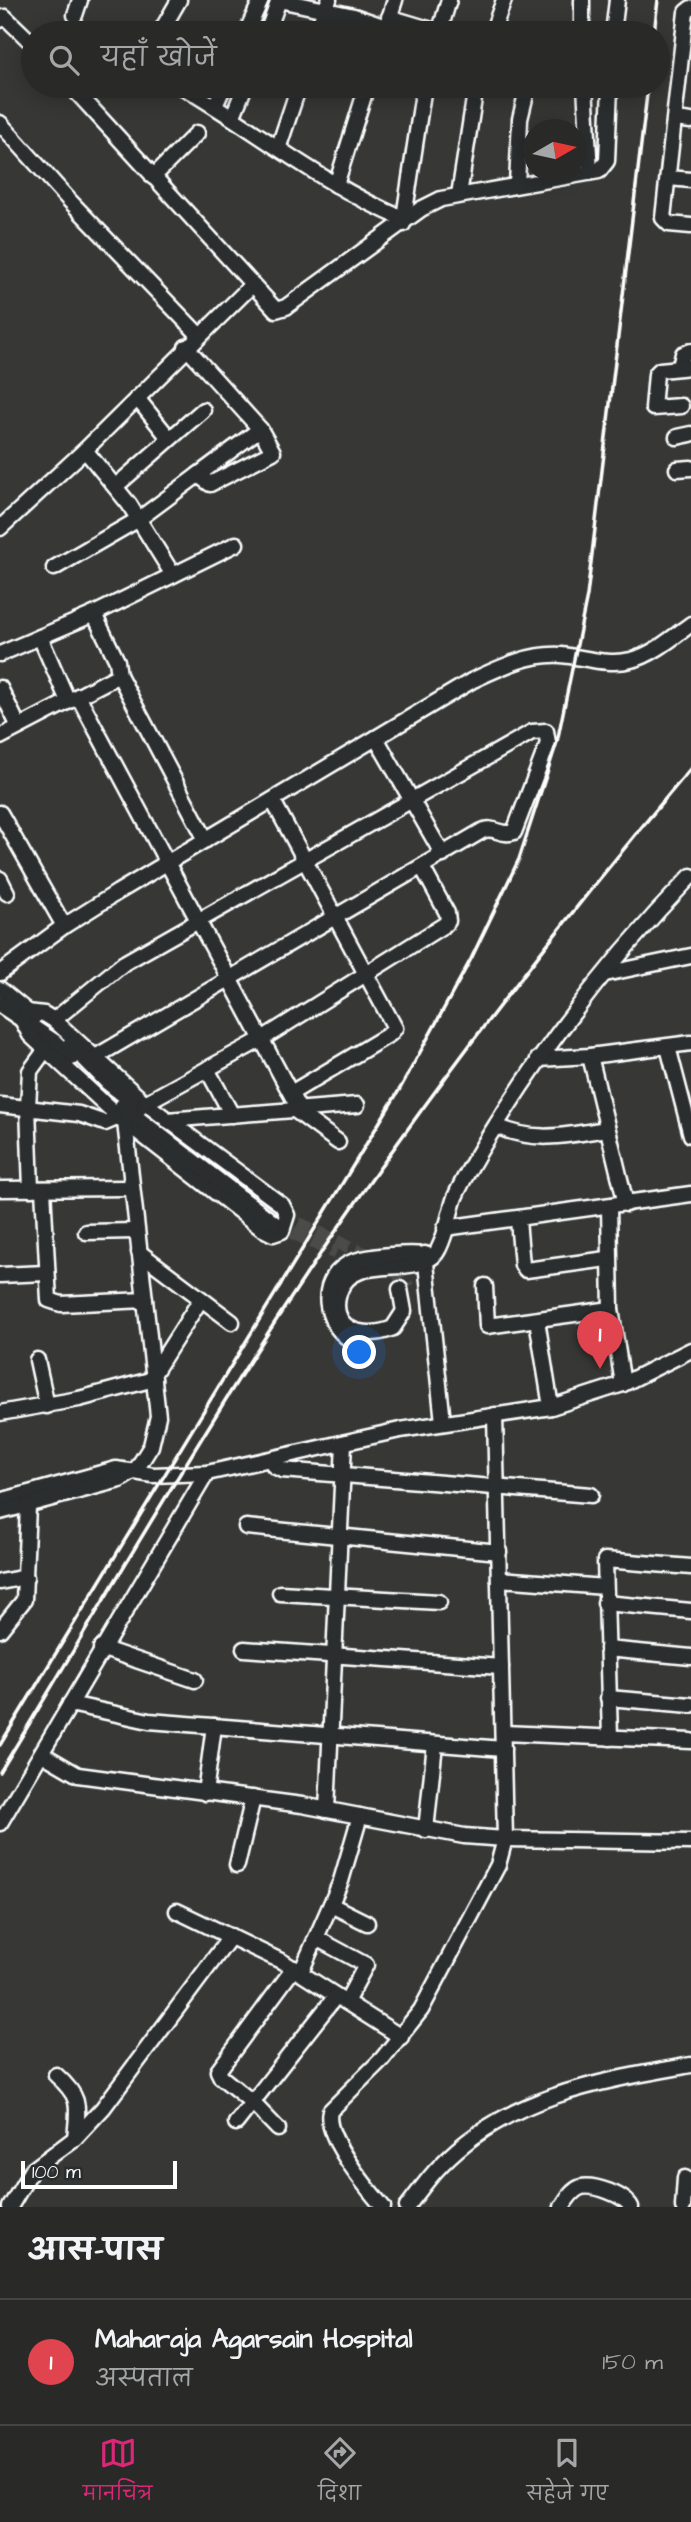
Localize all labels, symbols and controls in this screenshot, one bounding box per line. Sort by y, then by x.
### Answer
search box [21,21,670,98]
text: यहाँ खोजें [101,40,217,76]
icon: search [45,41,83,79]
north arrow [523,119,586,182]
pin: 1 [577,1311,623,1369]
your location [342,1335,376,1369]
scale bar [21,2158,177,2190]
text: 100 m [32,2159,81,2186]
text: आस-पास [28,2230,162,2272]
text: Maharaja Agarsain Hospital [95,2321,413,2357]
text: 1 [50,2346,52,2378]
text: 150 m [602,2346,663,2378]
text: अस्पताल [95,2363,193,2395]
tab: मानचित्र [83,2434,152,2514]
tab: दिशा [318,2434,361,2514]
tab: सहेजे गए [527,2434,608,2514]

